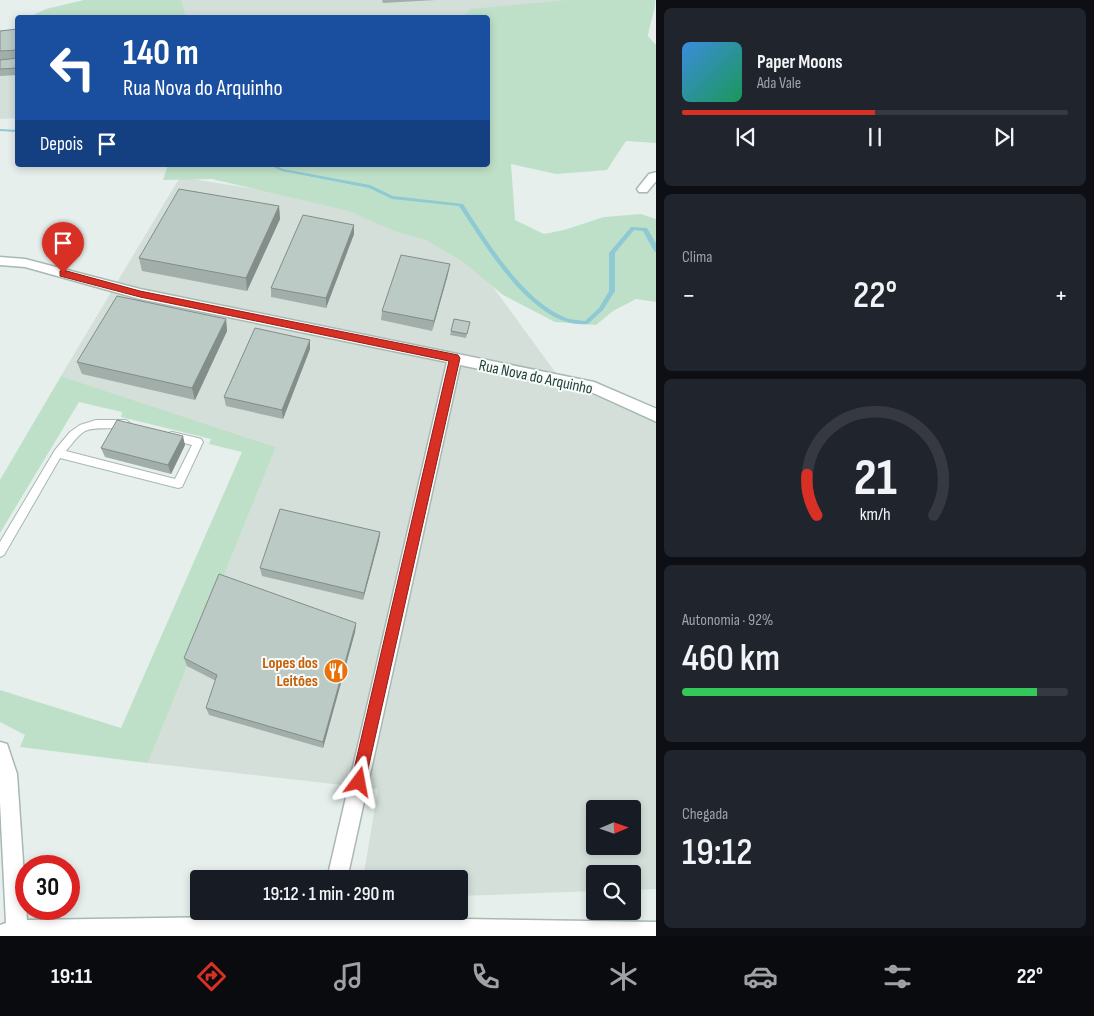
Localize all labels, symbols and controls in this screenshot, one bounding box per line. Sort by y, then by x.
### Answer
text: 140 m [123,32,199,75]
icon: left [40,35,105,100]
text: Paper Moons [757,51,843,74]
text: Ada Vale [757,74,801,93]
text: Rua Nova do Arquinho [123,75,283,102]
icon: previous [732,123,760,151]
icon: pause [861,123,889,151]
icon: next [990,123,1018,151]
icon: arrive [93,130,121,158]
text: Depois [40,133,83,156]
pin [42,222,84,273]
icon: arrive [49,229,77,257]
text: Clima [682,248,712,267]
text: 22° [853,273,897,318]
text: − [682,279,696,312]
text: + [1054,279,1068,312]
street label: Rua Nova do Arquinho [477,356,594,399]
text: 21 [853,447,897,510]
text: km/h [860,504,890,525]
text: Autonomia · 92% [682,611,773,630]
text: 460 km [682,636,780,681]
place label: Lopes dos Leitões [262,654,318,691]
restaurant icon: Lopes dos Leitões [323,658,349,684]
position arrow [332,755,384,807]
north arrow [586,800,641,855]
map controls [586,800,641,920]
text: Chegada [682,805,728,824]
text: 19:12 [682,830,753,875]
speed limit sign: 30 [15,855,80,920]
button: search [586,865,641,920]
text: 19:12 · 1 min · 290 m [263,883,395,906]
icon: directions [194,959,229,994]
icon: music [331,959,366,994]
icon: phone [468,959,503,994]
icon: climate [606,959,641,994]
icon: car [743,959,778,994]
icon: filters [880,959,915,994]
text: 19:11 [51,963,92,990]
text: 22° [1017,963,1043,990]

